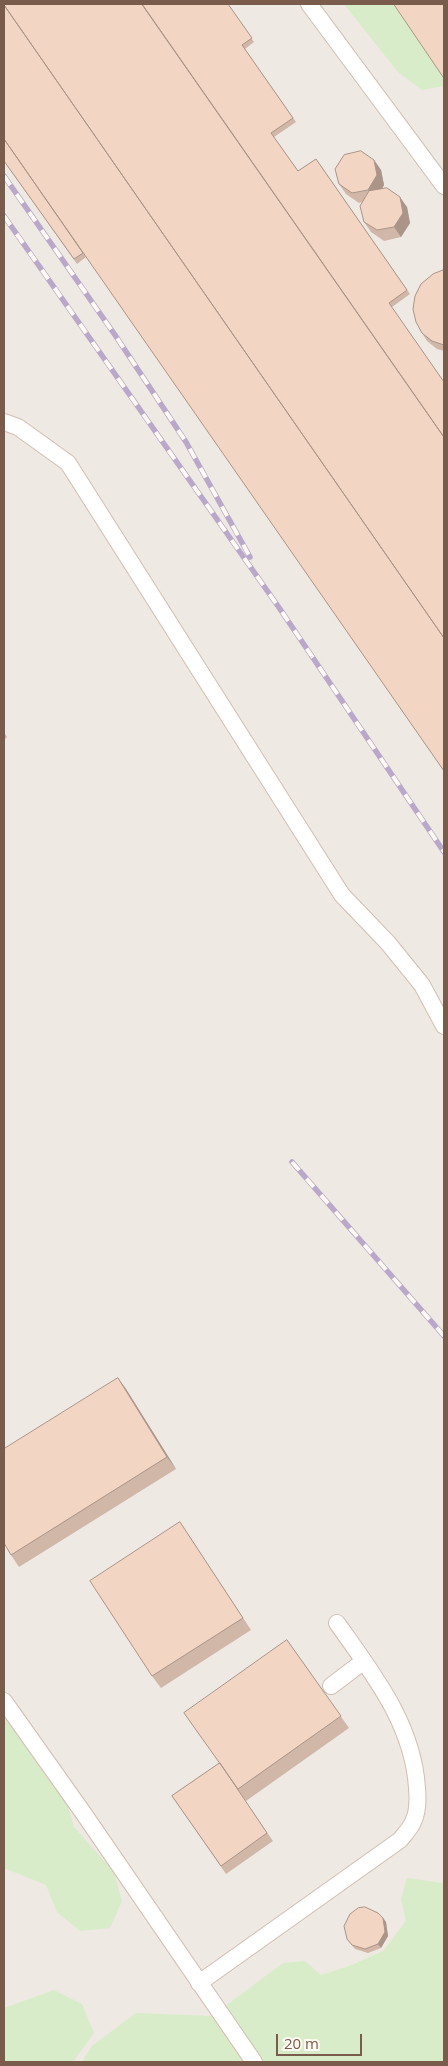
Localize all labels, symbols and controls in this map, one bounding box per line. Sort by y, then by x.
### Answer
scale bar [278,2024,364,2056]
text: 20 m [284,2033,319,2053]

